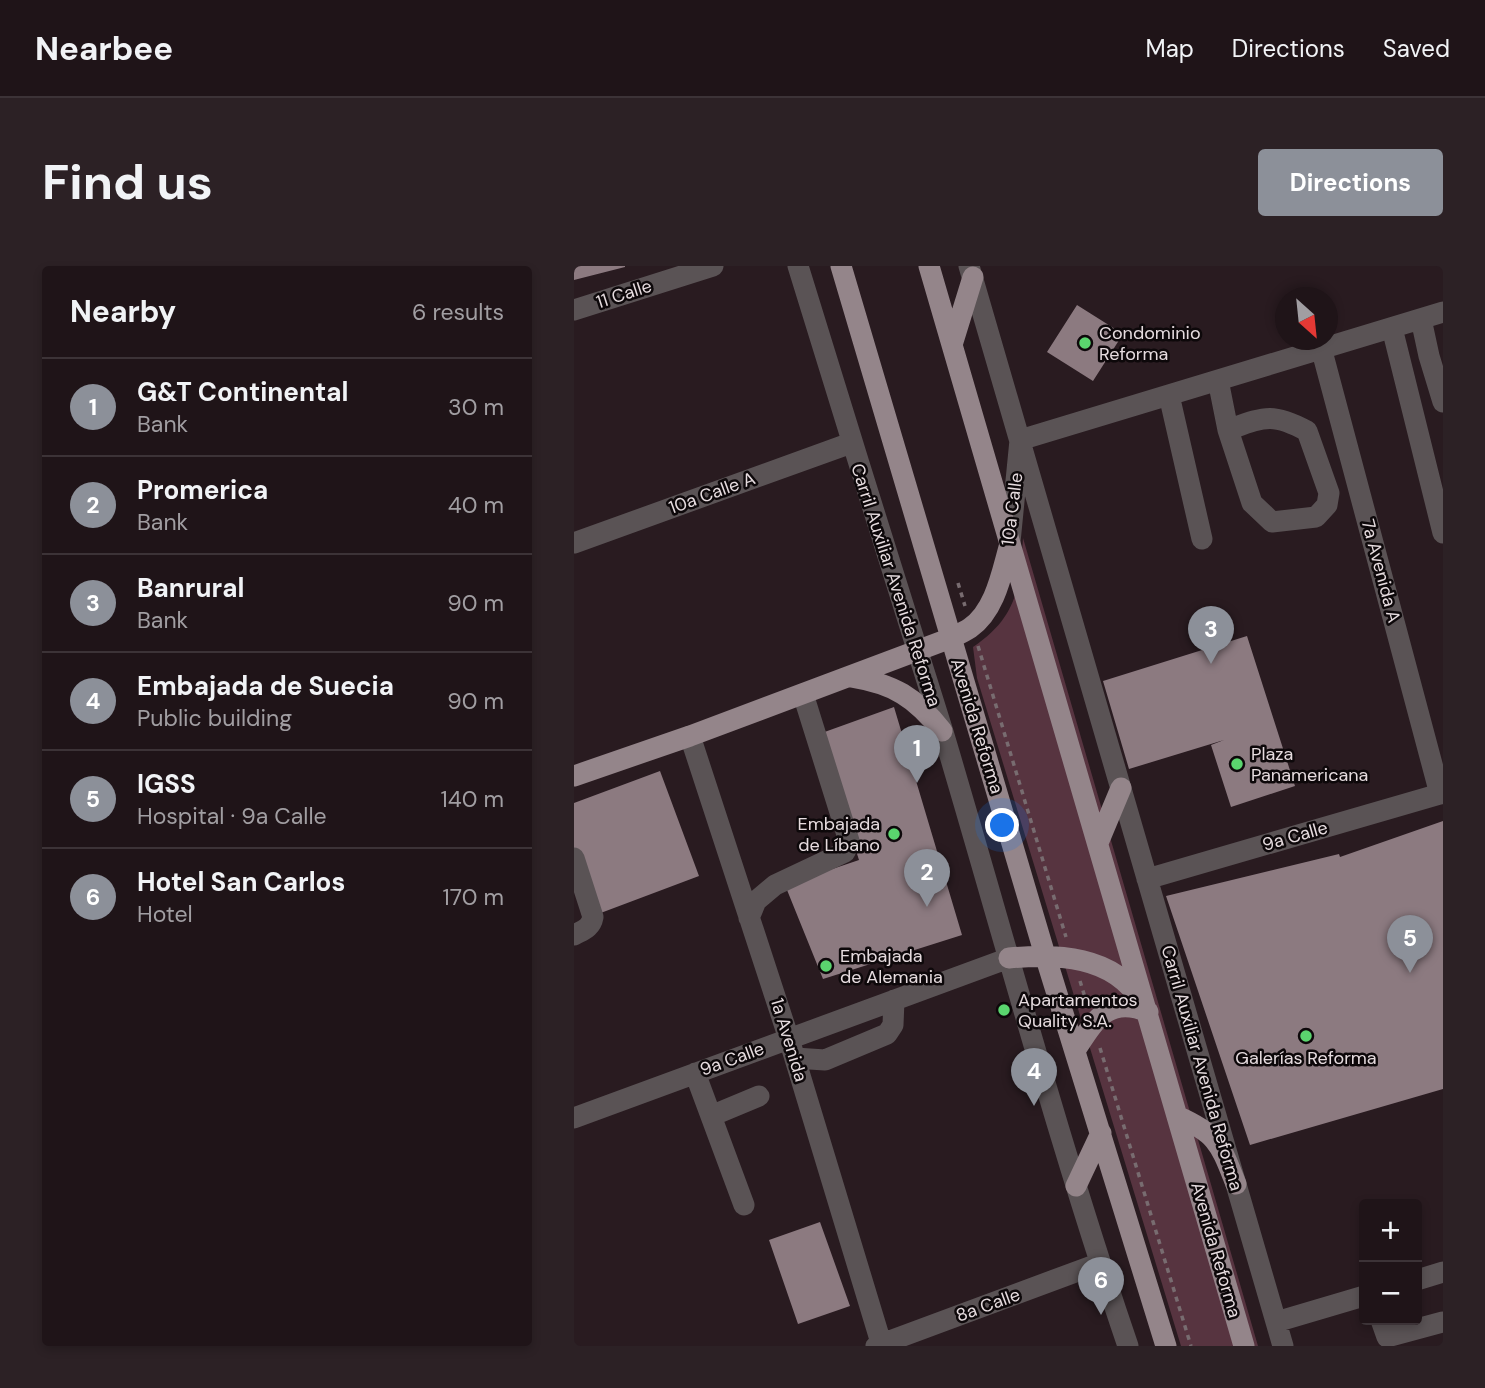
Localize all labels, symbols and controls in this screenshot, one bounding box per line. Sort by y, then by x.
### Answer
text: Nearbee [35,27,173,70]
text: Map [1146,33,1194,64]
text: Directions [1232,33,1345,64]
text: Saved [1383,33,1450,64]
button: Directions [1258,149,1443,216]
text: Find us [42,150,213,214]
street label: 11 Calle [593,274,655,314]
north arrow [1275,287,1338,350]
text: Nearby [70,292,176,331]
text: 6 results [412,297,504,327]
place label: Condominio Reforma [1099,321,1201,366]
marker: Condominio Reforma [1077,335,1093,351]
text: G&T Continental [137,375,348,409]
text: 1 [89,392,97,422]
text: 30 m [448,392,504,422]
text: Bank [137,409,188,439]
street label: Carril Auxiliar Avenida Reforma [845,460,947,710]
street label: 10a Calle A [666,466,759,520]
street label: 10a Calle [996,471,1028,547]
text: Promerica [137,473,268,507]
text: 2 [86,490,100,520]
text: 40 m [448,490,504,520]
text: Bank [137,507,188,537]
street label: 7a Avenida A [1356,517,1406,626]
text: Banrural [137,571,244,605]
text: 3 [86,588,100,618]
text: 90 m [447,588,504,618]
text: Bank [137,605,188,635]
pin: 3 [1188,606,1234,664]
street label: Avenida Reforma [945,655,1009,797]
text: Embajada de Suecia [137,669,394,703]
text: 4 [86,686,100,716]
text: 90 m [447,686,504,716]
text: Public building [137,703,292,733]
pin: 1 [894,725,940,783]
place label: Plaza Panamericana [1251,742,1368,787]
marker: Plaza Panamericana [1229,756,1245,772]
text: IGSS [137,767,196,801]
text: 5 [86,784,100,814]
text: 140 m [441,784,504,814]
text: Hospital · 9a Calle [137,801,327,831]
your location [985,808,1019,842]
place label: Embajada de Líbano [797,812,880,857]
street label: 9a Calle [1260,815,1330,857]
marker: Embajada de Líbano [886,826,902,842]
pin: 2 [904,849,950,907]
text: Hotel San Carlos [137,865,345,899]
text: 6 [86,882,100,912]
text: 170 m [443,882,504,912]
text: Hotel [137,899,193,929]
pin: 5 [1387,915,1433,973]
street label: Carril Auxiliar Avenida Reforma [1155,943,1249,1193]
place label: Embajada de Alemania [840,944,943,989]
marker: Embajada de Alemania [818,958,834,974]
place label: Apartamentos Quality S.A. [1018,988,1138,1033]
street label: 1a Avenida [765,995,813,1085]
marker: Apartamentos Quality S.A. [996,1002,1012,1018]
marker: Galerías Reforma [1298,1028,1314,1044]
street label: 9a Calle [696,1036,768,1082]
place label: Galerías Reforma [1235,1046,1377,1070]
pin: 4 [1011,1048,1057,1106]
street label: Avenida Reforma [1185,1179,1247,1321]
map controls [1359,1199,1422,1325]
button: + [1359,1199,1422,1262]
pin: 6 [1078,1257,1124,1315]
button: − [1359,1262,1422,1325]
street label: 8a Calle [953,1282,1023,1328]

